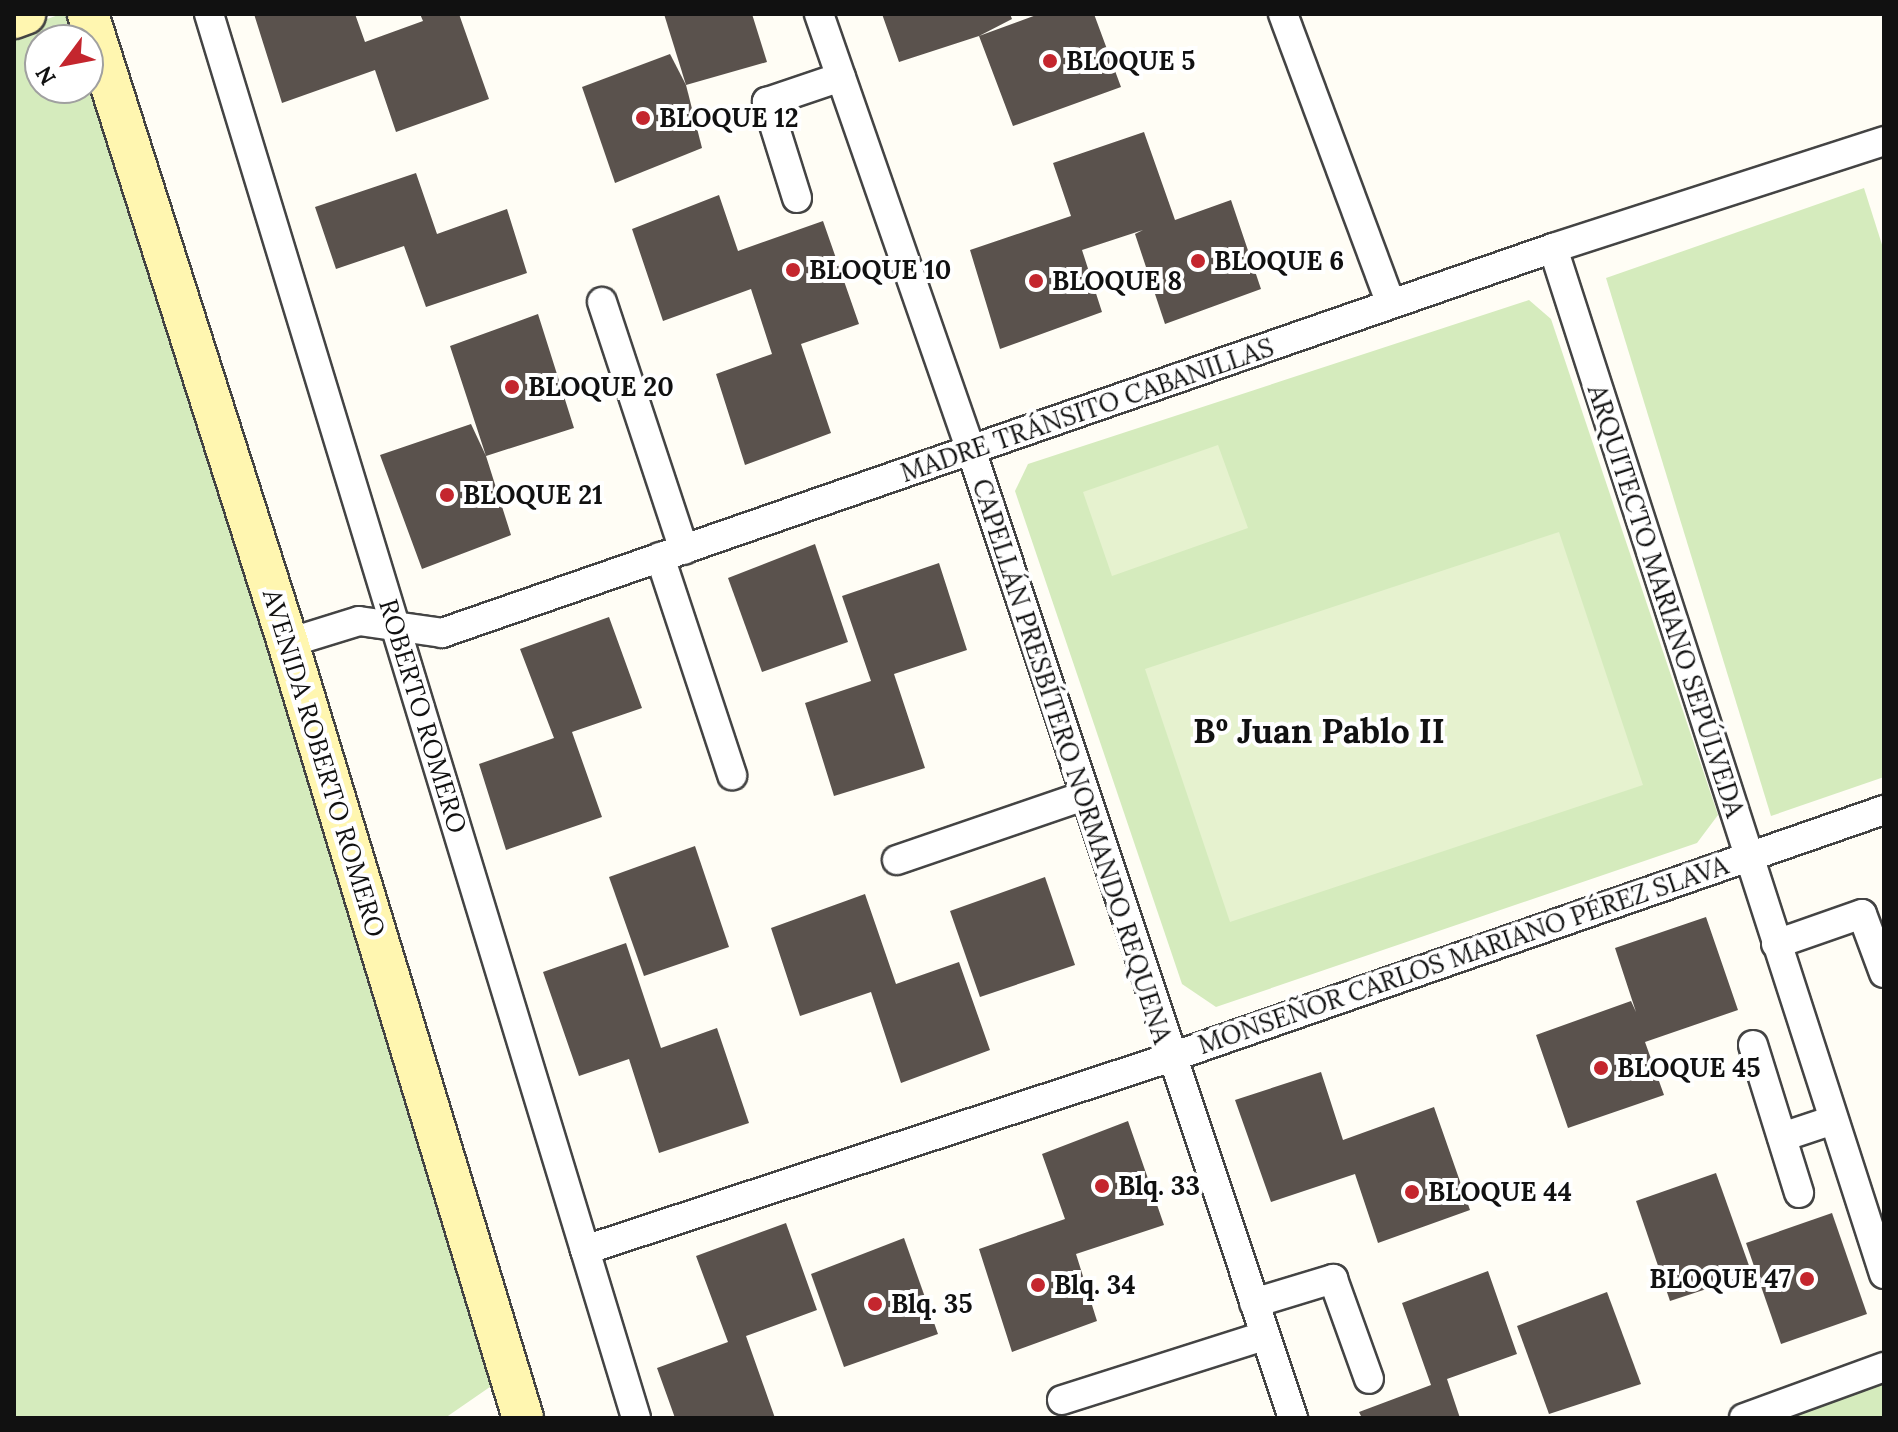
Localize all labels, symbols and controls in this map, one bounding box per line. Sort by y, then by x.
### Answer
north arrow [24,24,104,104]
place label: BLOQUE 5 [1066,45,1195,77]
marker: BLOQUE 5 [1041,52,1059,70]
text: N [29,61,62,90]
place label: BLOQUE 12 [659,102,799,134]
marker: BLOQUE 12 [634,109,652,127]
place label: BLOQUE 6 [1214,245,1344,277]
marker: BLOQUE 6 [1189,252,1207,270]
place label: BLOQUE 10 [809,254,951,286]
marker: BLOQUE 10 [784,261,802,279]
place label: BLOQUE 8 [1052,265,1182,297]
marker: BLOQUE 8 [1027,272,1045,290]
street label: MADRE TRÁNSITO CABANILLAS [896,331,1278,489]
place label: BLOQUE 20 [528,371,674,403]
marker: BLOQUE 20 [503,378,521,396]
street label: ARQUITECTO MARIANO SEPÚLVEDA [1581,381,1751,821]
street label: CAPELLÁN PRESBÍTERO NORMANDO REQUENA [966,475,1178,1047]
place label: BLOQUE 21 [463,479,603,511]
marker: BLOQUE 21 [438,486,456,504]
street label: AVENIDA ROBERTO ROMERO [256,585,392,941]
street label: ROBERTO ROMERO [373,595,473,837]
district label: Bº Juan Pablo II [1193,711,1445,751]
street label: MONSEÑOR CARLOS MARIANO PÉREZ SLAVA [1194,849,1732,1061]
place label: BLOQUE 45 [1617,1052,1761,1084]
marker: BLOQUE 45 [1592,1059,1610,1077]
place label: Blq. 33 [1118,1170,1200,1202]
place label: BLOQUE 44 [1428,1176,1572,1208]
marker: Blq. 33 [1093,1177,1111,1195]
marker: BLOQUE 44 [1403,1183,1421,1201]
place label: BLOQUE 47 [1649,1263,1791,1295]
place label: Blq. 34 [1054,1269,1136,1301]
marker: BLOQUE 47 [1798,1270,1816,1288]
marker: Blq. 34 [1029,1276,1047,1294]
place label: Blq. 35 [891,1288,972,1320]
marker: Blq. 35 [866,1295,884,1313]

